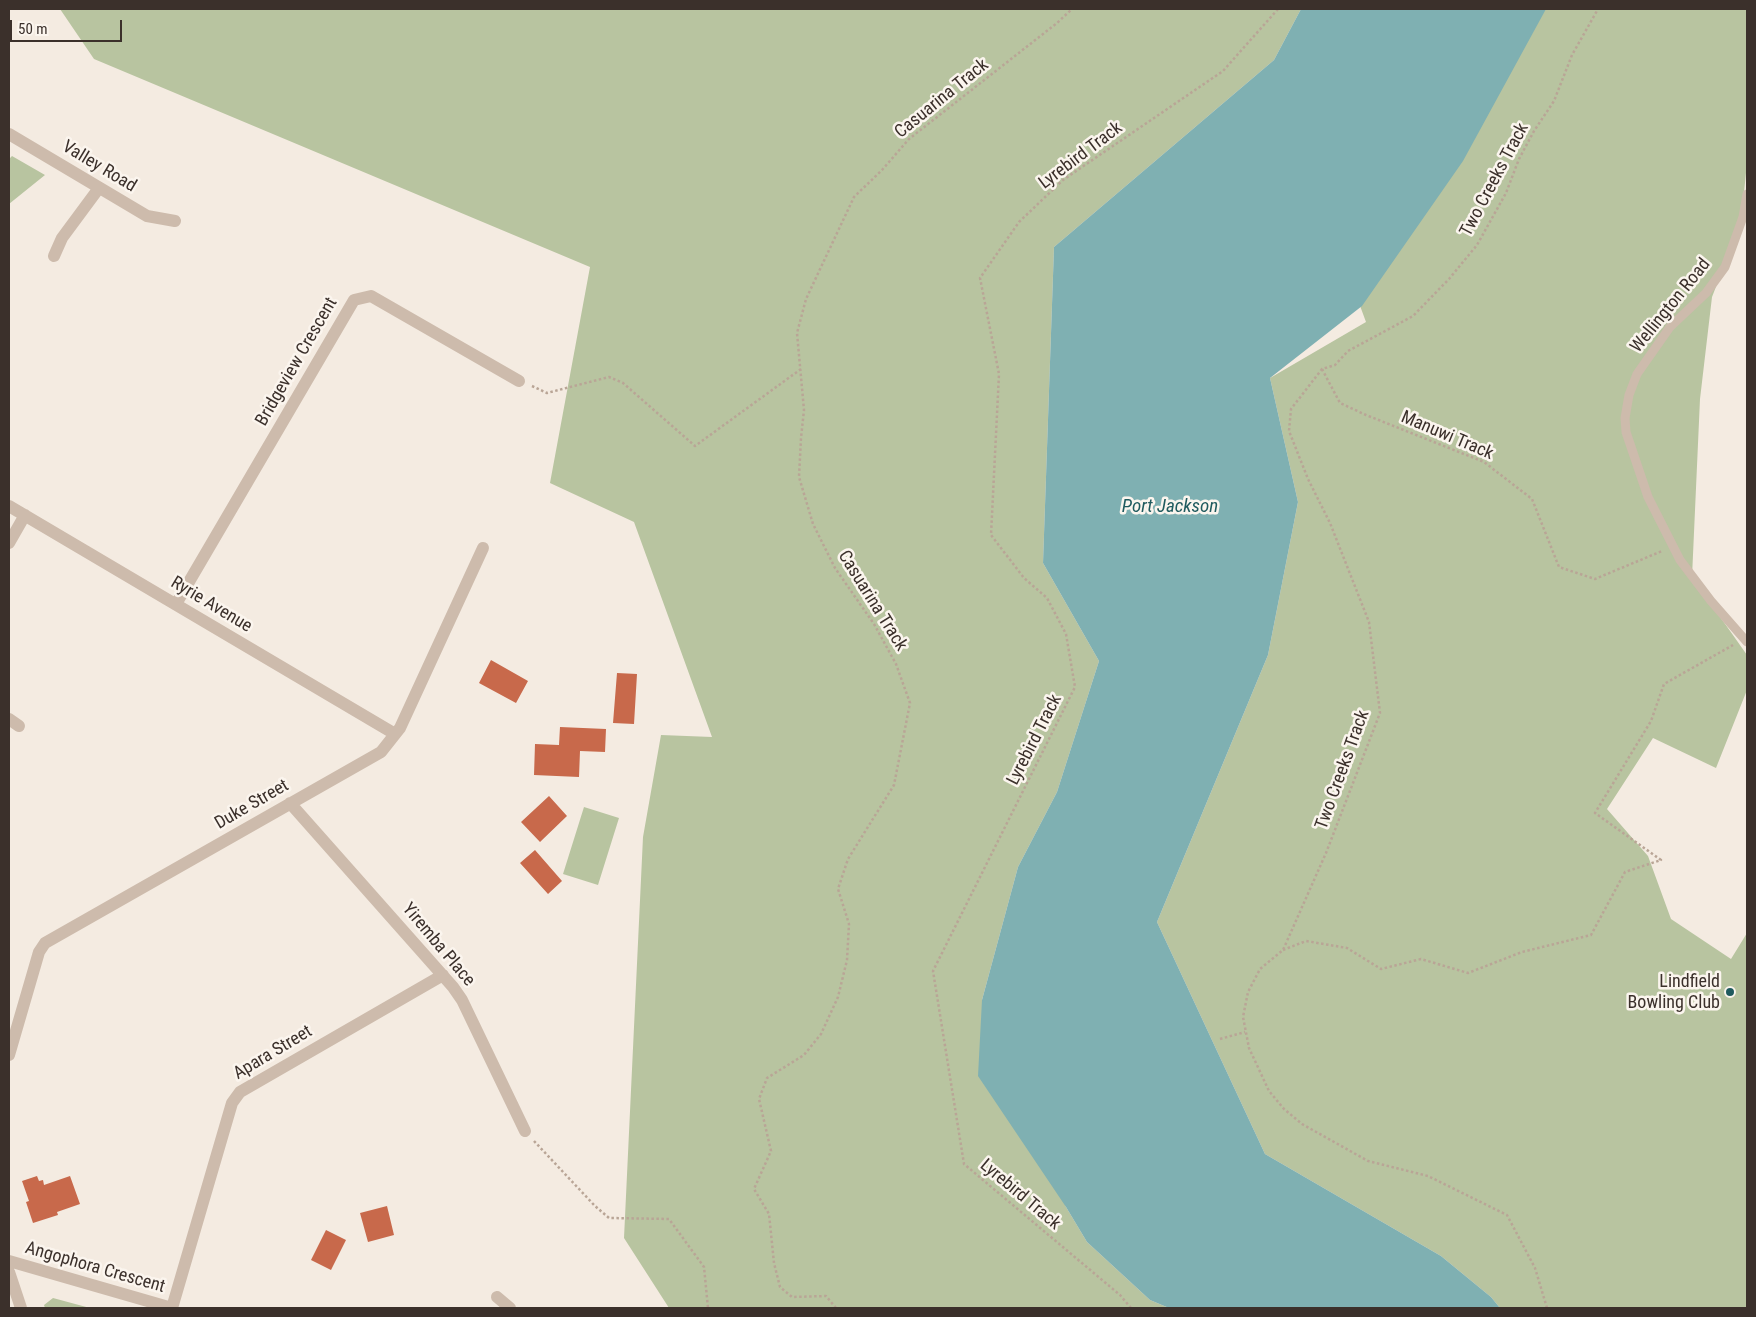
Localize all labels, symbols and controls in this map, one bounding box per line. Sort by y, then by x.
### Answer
scale bar [12,10,125,42]
text: 50 m [18,20,48,38]
street label: Casuarina Track [891,55,993,143]
street label: Lyrebird Track [1035,118,1127,194]
street label: Two Creeks Track [1456,120,1534,240]
street label: Valley Road [58,136,140,198]
street label: Wellington Road [1626,255,1716,357]
street label: Bridgeview Crescent [251,294,343,430]
street label: Manuwi Track [1397,407,1497,465]
water label: Port Jackson [1122,496,1218,518]
street label: Casuarina Track [833,547,911,655]
street label: Ryrie Avenue [166,572,256,638]
street label: Lyrebird Track [1003,691,1067,789]
street label: Two Creeks Track [1311,707,1375,833]
street label: Duke Street [211,775,293,835]
street label: Yiremba Place [397,899,479,991]
place label: Lindfield Bowling Club [1628,971,1720,1014]
marker: Lindfield Bowling Club [1724,986,1736,998]
street label: Apara Street [230,1021,316,1085]
street label: Lyrebird Track [975,1155,1065,1235]
street label: Angophora Crescent [23,1238,167,1298]

